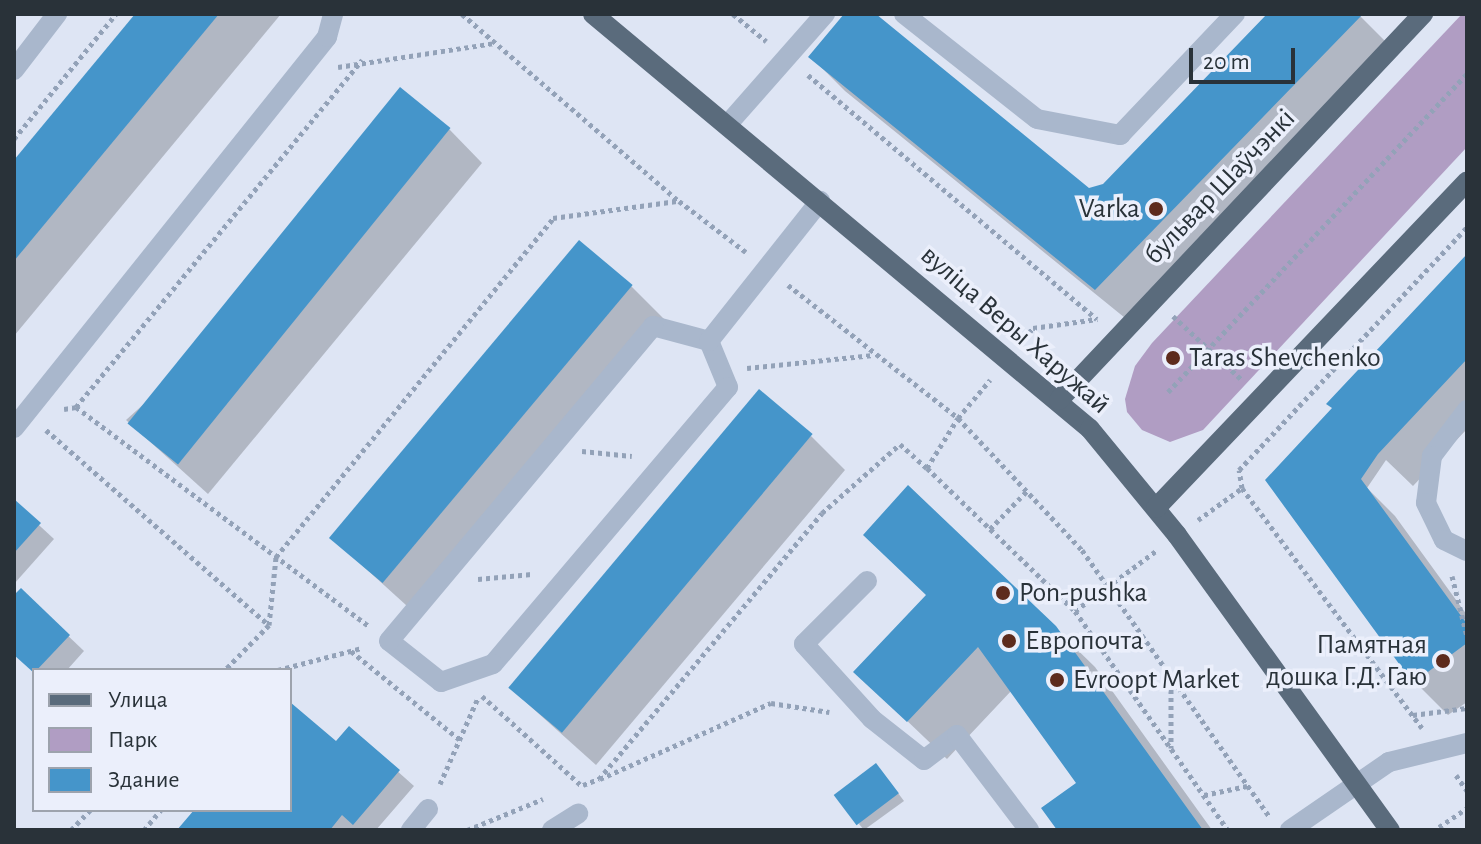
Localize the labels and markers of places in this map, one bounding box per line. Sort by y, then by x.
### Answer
place label: Varka [1079,192,1140,226]
marker: Varka [1147,200,1165,218]
place label: Taras Shevchenko [1189,341,1381,375]
marker: Taras Shevchenko [1164,349,1182,367]
place label: Pon-pushka [1019,576,1147,610]
marker: Pon-pushka [994,584,1012,602]
place label: Европочта [1025,624,1144,658]
place label: Памятная дошка Г.Д. Гаю [1266,628,1427,694]
marker: Европочта [1000,632,1018,650]
marker: Памятная дошка Г.Д. Гаю [1434,652,1452,670]
place label: Evroopt Market [1073,663,1239,697]
marker: Evroopt Market [1048,671,1066,689]

